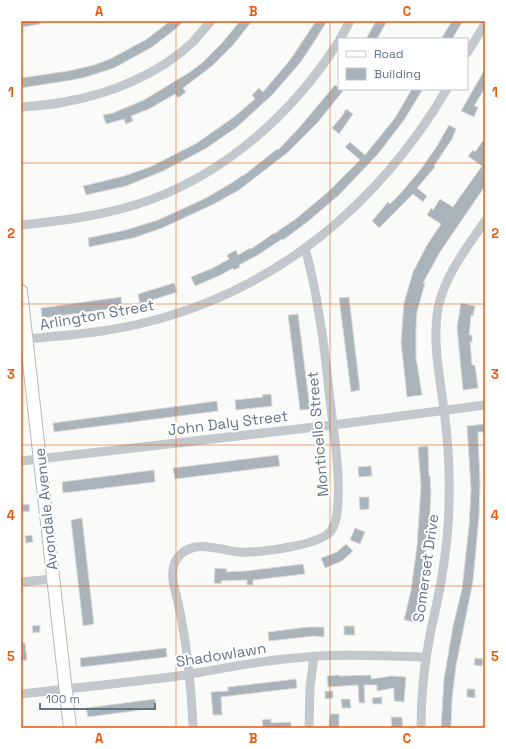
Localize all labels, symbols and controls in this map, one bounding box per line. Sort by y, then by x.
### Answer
text: A [95,3,104,20]
text: B [249,3,258,20]
text: C [403,3,411,20]
legend [338,38,468,90]
text: Road [374,46,403,62]
text: Building [374,66,421,82]
text: 1 [8,84,14,101]
text: 1 [492,84,498,101]
text: 2 [7,225,15,242]
text: 2 [491,225,499,242]
street label: Arlington Street [38,295,156,334]
text: 3 [7,366,15,383]
text: 3 [491,366,499,383]
street label: Monticello Street [303,370,332,498]
street label: John Daly Street [167,406,289,439]
street label: Avondale Avenue [30,447,61,571]
text: 4 [7,507,15,524]
text: 4 [491,507,499,524]
street label: Somerset Drive [409,513,443,623]
street label: Shadowlawn [175,638,267,671]
text: 5 [7,648,15,665]
text: 5 [491,648,499,665]
scale bar [40,685,155,711]
text: 100 m [46,691,80,707]
text: A [95,730,104,747]
text: B [249,730,258,747]
text: C [403,730,411,747]

